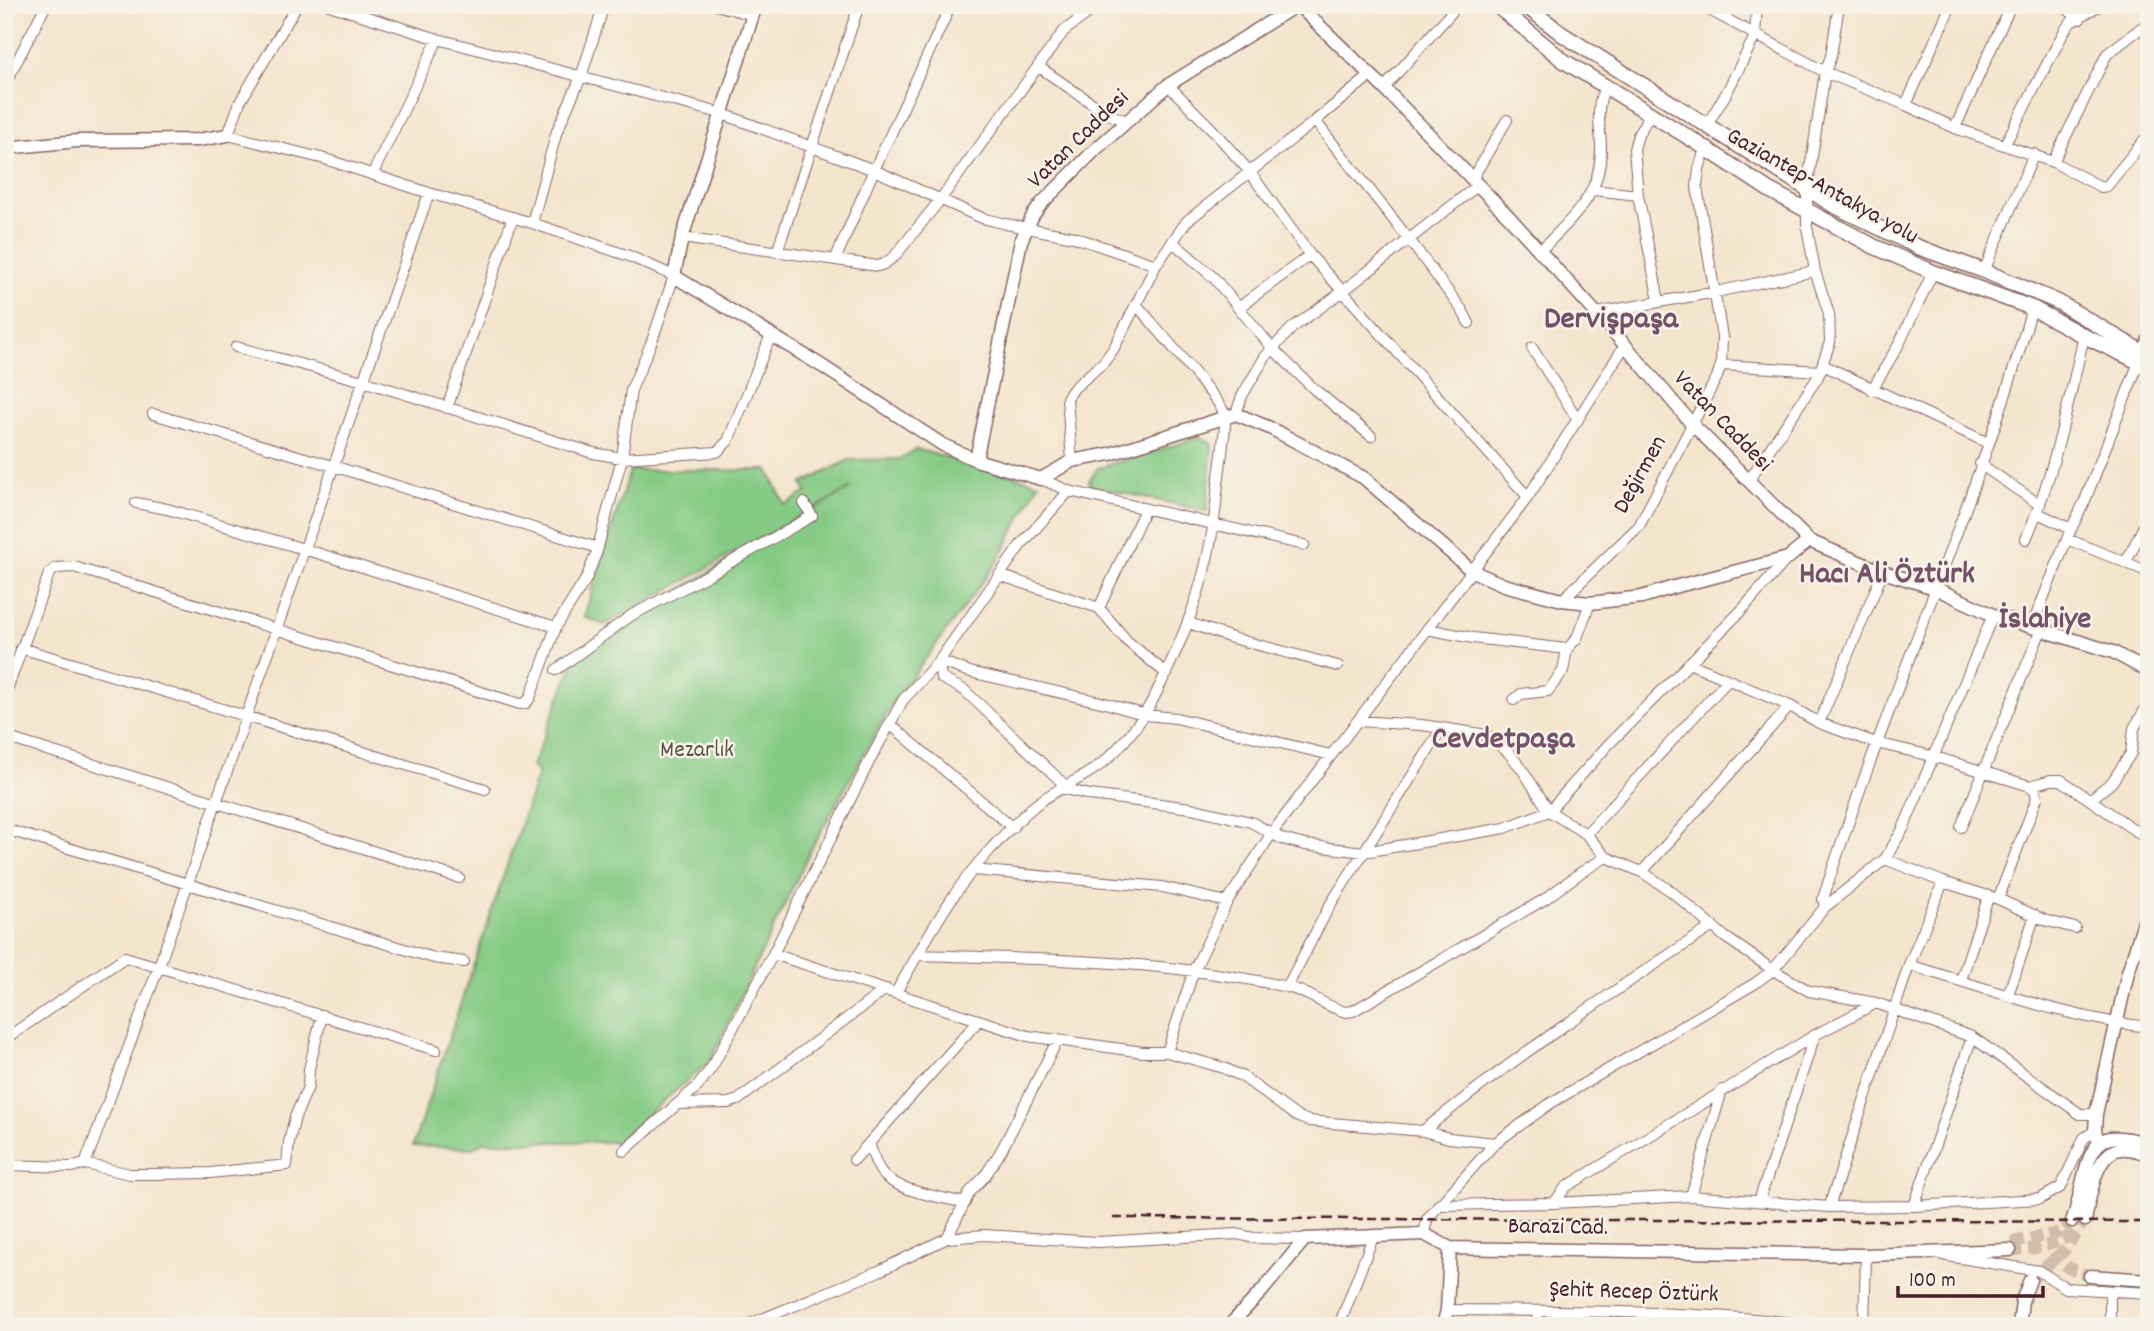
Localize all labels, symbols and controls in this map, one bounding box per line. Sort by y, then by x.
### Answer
street label: Vatan Caddesi [1020,83,1138,197]
street label: Gaziantep-Antakya yolu [1720,120,1924,254]
district label: Dervişpaşa [1544,298,1679,344]
street label: Vatan Caddesi [1665,363,1779,481]
street label: Değirmen [1606,430,1676,520]
district label: Hacı Ali Öztürk [1799,553,1975,599]
district label: İslahiye [1999,598,2091,644]
district label: Cevdetpaşa [1432,718,1575,764]
park label: Mezarlık [660,734,734,768]
street label: Barazi Cad. [1508,1210,1608,1246]
scale bar [1898,1254,2044,1298]
text: 100 m [1909,1267,1956,1297]
street label: Şehit Recep Öztürk [1549,1273,1719,1313]

